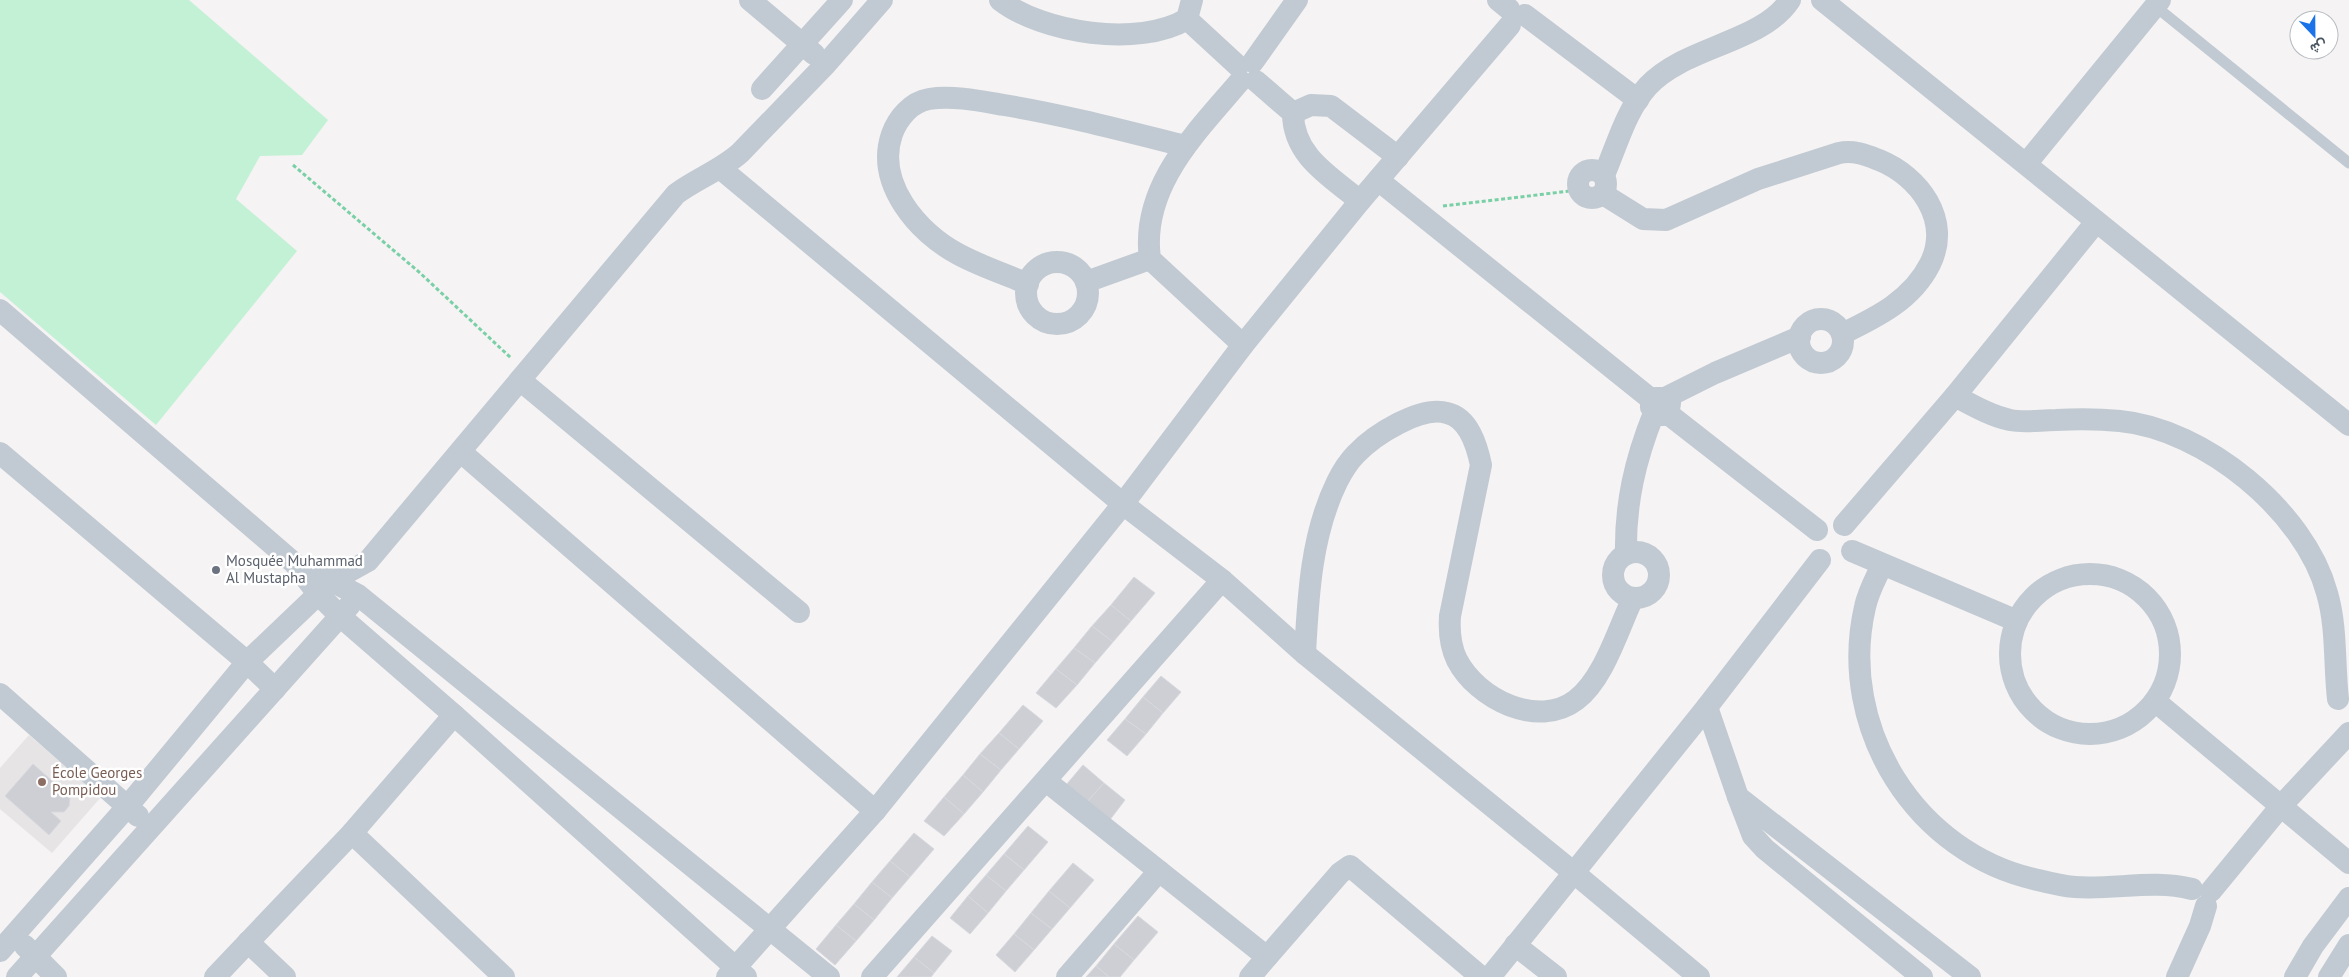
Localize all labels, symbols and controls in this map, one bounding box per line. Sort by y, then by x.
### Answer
north arrow [2289,10,2339,60]
text: ش [2308,36,2330,59]
place label: Mosquée Muhammad Al Mustapha [226,551,363,587]
marker: Mosquée Muhammad Al Mustapha [210,564,222,576]
place label: École Georges Pompidou [52,763,142,799]
marker: École Georges Pompidou [36,776,48,788]

